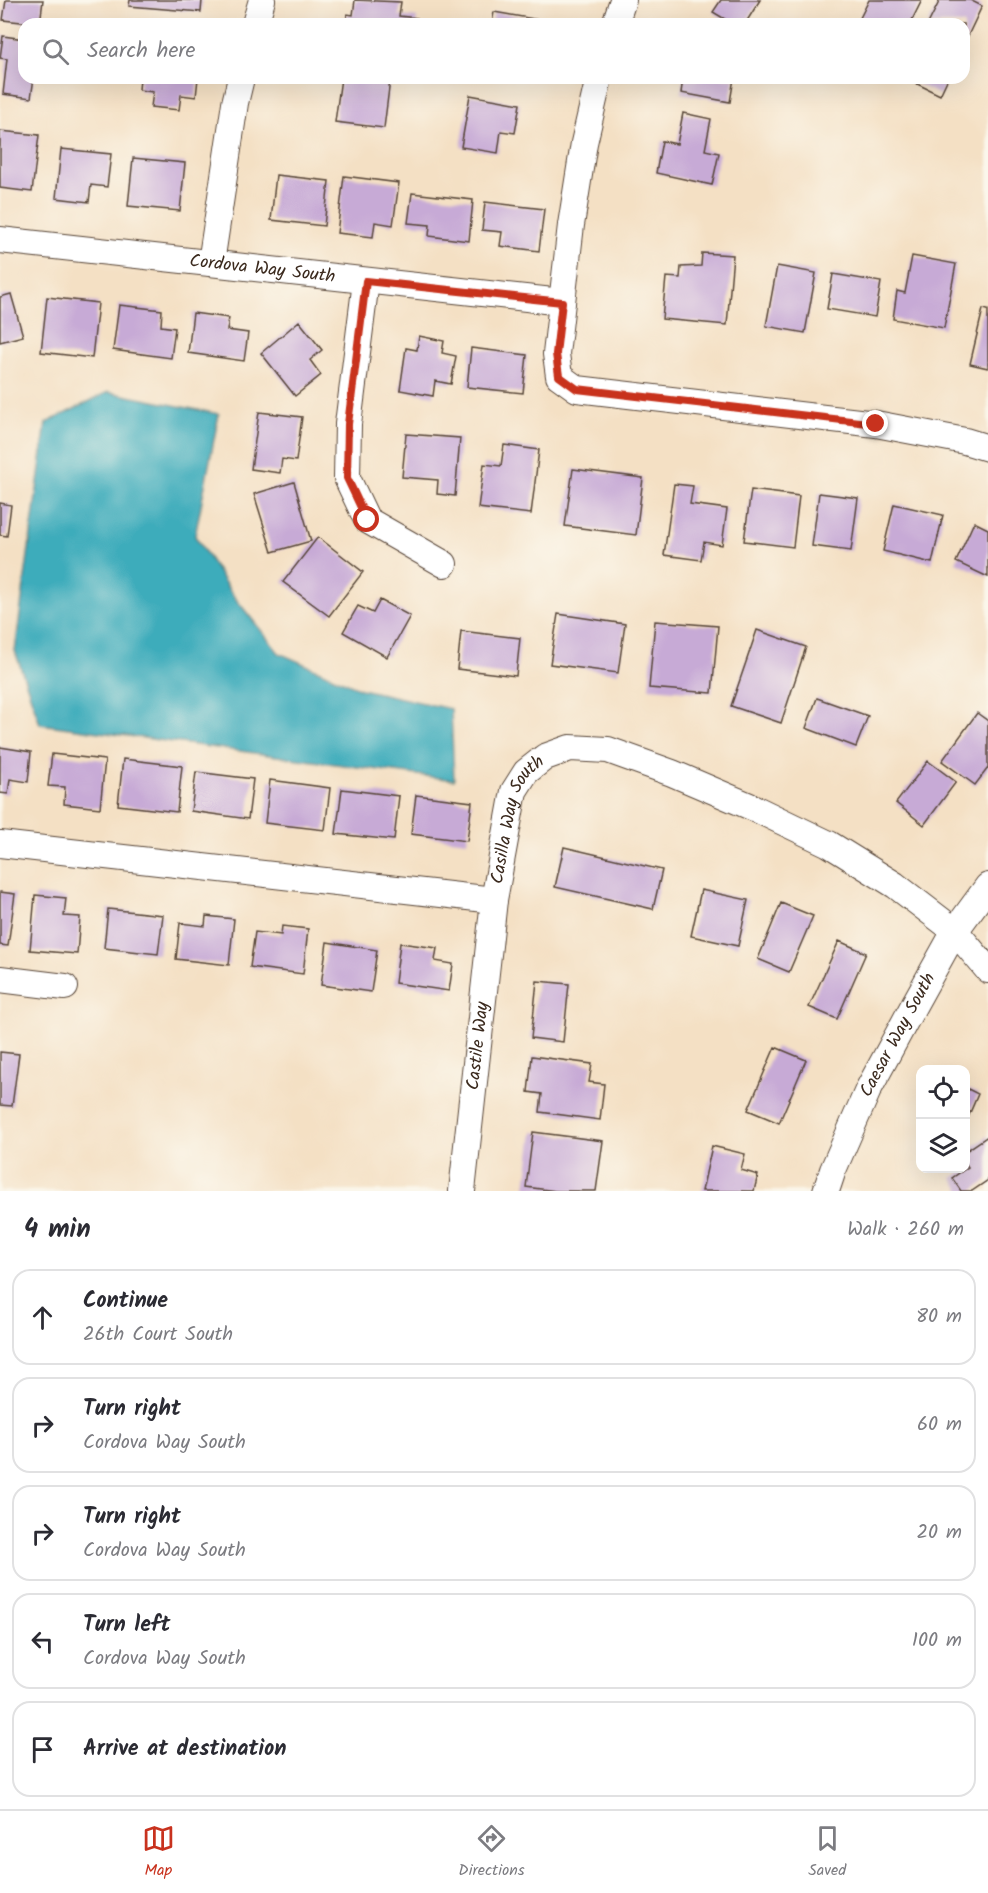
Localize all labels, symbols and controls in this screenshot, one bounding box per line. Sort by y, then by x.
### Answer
search box [18,18,970,84]
text: Search here [87,34,195,69]
icon: search [39,35,72,68]
street label: Cordova Way South [188,247,337,291]
route end [862,410,888,436]
route start [353,506,379,532]
street label: Casilla Way South [483,748,551,886]
street label: Caesar Way South [852,967,944,1102]
street label: Castile Way [459,1000,497,1092]
map controls [916,1065,970,1173]
button: locate [916,1065,970,1119]
button: layers [916,1119,970,1173]
text: 4 min [24,1209,91,1251]
text: Walk · 260 m [847,1214,964,1246]
text: Continue [83,1284,168,1319]
icon: ahead [26,1301,59,1334]
text: 80 m [916,1301,962,1333]
text: 26th Court South [83,1319,233,1351]
text: Turn right [83,1392,181,1427]
icon: right [26,1409,59,1442]
text: 60 m [917,1409,962,1441]
text: Cordova Way South [83,1427,246,1459]
text: Turn right [83,1500,181,1535]
icon: right [26,1517,59,1550]
text: 20 m [916,1517,962,1549]
text: Cordova Way South [83,1535,246,1567]
text: Turn left [83,1608,170,1643]
icon: left [26,1625,59,1658]
text: 100 m [912,1625,962,1657]
text: Cordova Way South [83,1643,246,1675]
text: Arrive at destination [83,1732,286,1767]
icon: arrive [26,1733,59,1766]
tab: Map [142,1822,175,1883]
tab: Directions [458,1822,525,1883]
tab: Saved [808,1822,846,1883]

